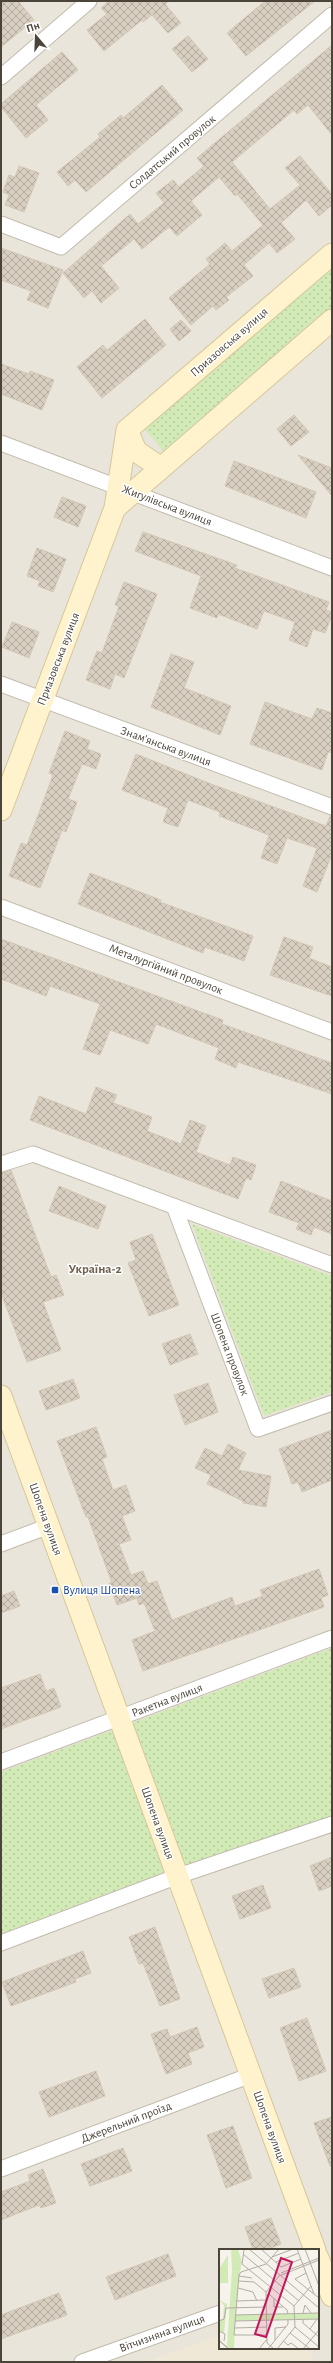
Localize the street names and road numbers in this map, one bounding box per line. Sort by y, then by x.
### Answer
street label: Солдатський провулок [127,112,218,192]
street label: Приазовська вулиця [188,305,271,380]
street label: Жигулівська вулиця [120,482,214,529]
street label: Приазовська вулиця [35,611,82,707]
street label: Знам’янська вулиця [119,724,213,769]
street label: Металургійний провулок [107,942,225,997]
street label: Шопена провулок [208,1311,251,1398]
street label: Шопена вулиця [26,1481,65,1557]
street label: Ракетна вулиця [130,1681,204,1720]
street label: Шопена вулиця [138,1785,177,1861]
street label: Шопена вулиця [250,2089,289,2165]
street label: Джерельний проїзд [79,2099,173,2145]
street label: Вітчизняна вулиця [118,2312,207,2355]

